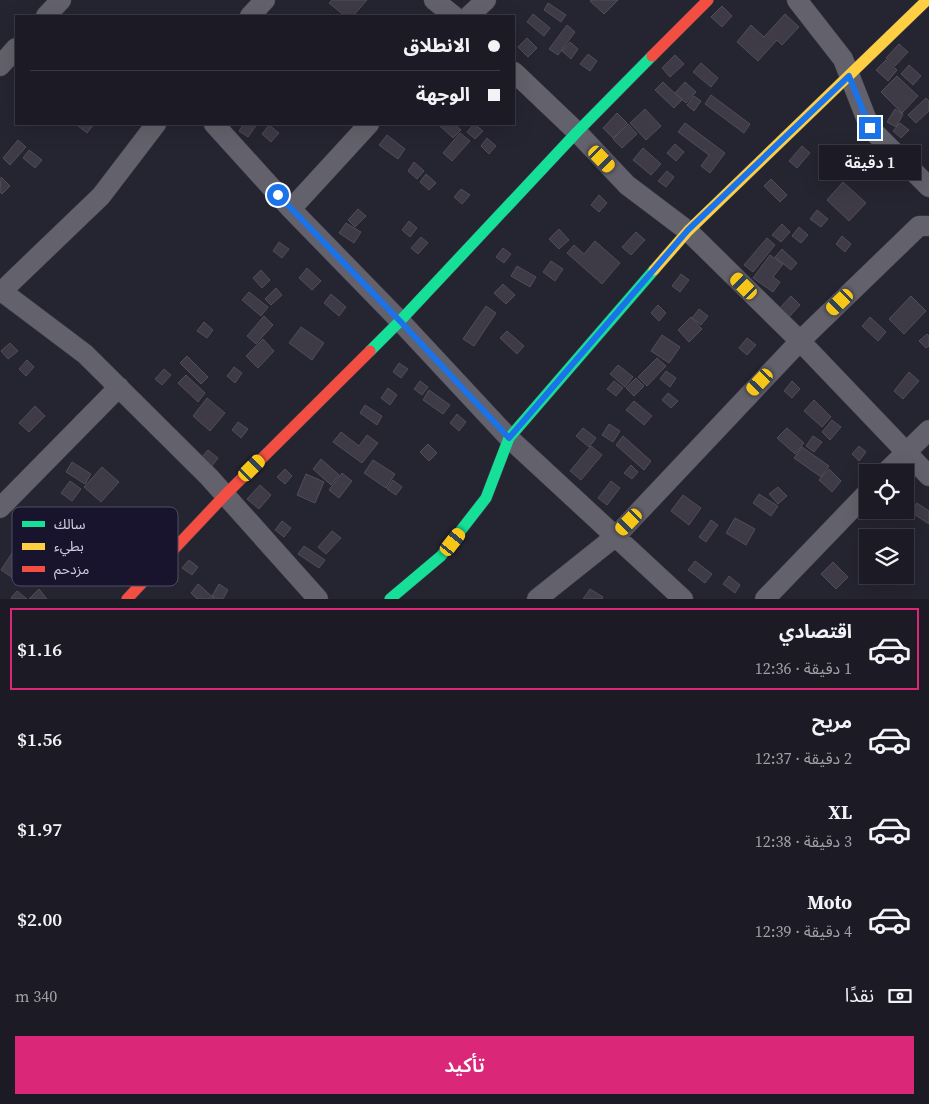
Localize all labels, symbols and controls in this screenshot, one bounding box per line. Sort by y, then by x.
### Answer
text: الانطلاق [404,32,470,58]
text: الوجهة [416,81,470,107]
route end [859,117,881,139]
car [586,143,617,175]
callout: 1 دقيقة [819,146,921,180]
text: 1 دقيقة [845,151,895,173]
route start [267,184,289,206]
car [728,270,759,302]
car [823,286,856,318]
car [744,366,775,398]
car [236,452,267,484]
map controls [859,464,914,584]
button: locate [859,464,914,519]
car [613,506,644,538]
legend [12,507,178,586]
text: سالك [54,514,86,534]
car [437,526,468,558]
button: layers [859,529,914,584]
text: بطيء [54,536,84,557]
text: مزدحم [54,559,89,580]
text: اقتصادي [779,618,852,644]
icon: car [867,627,912,672]
text: $1.16 [17,636,62,662]
text: 1 دقيقة · 12:36 [755,657,852,679]
text: مريح [812,708,852,734]
icon: car [867,717,912,762]
text: $1.56 [17,726,62,752]
text: 2 دقيقة · 12:37 [755,747,852,769]
text: XL [829,799,852,825]
icon: car [867,807,912,852]
text: $1.97 [17,816,62,842]
text: 3 دقيقة · 12:38 [755,830,852,852]
text: Moto [807,889,852,915]
icon: car [867,897,912,942]
text: $2.00 [17,906,62,932]
text: 4 دقيقة · 12:39 [755,920,852,942]
text: نقدًا [845,982,874,1008]
icon: cash [886,982,914,1010]
text: 340 m [15,985,57,1007]
button: تأكيد [15,1036,914,1094]

